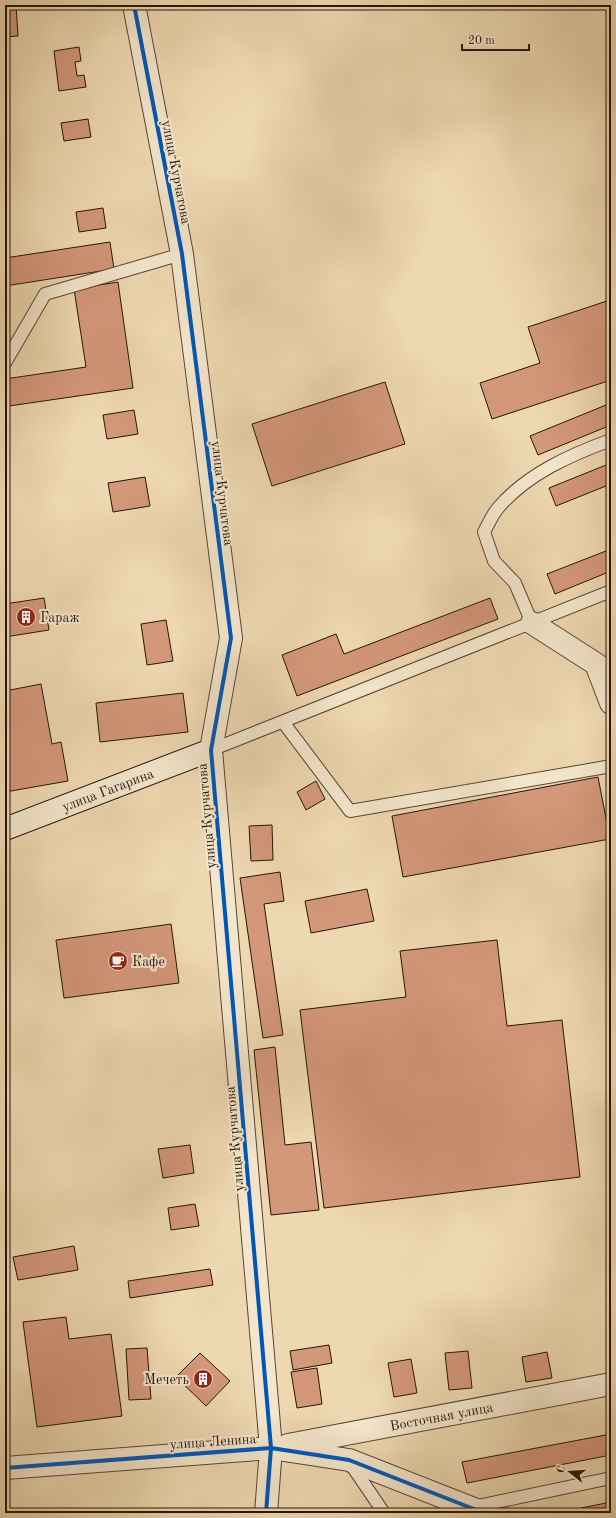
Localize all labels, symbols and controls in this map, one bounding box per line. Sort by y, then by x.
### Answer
scale bar [462,26,529,52]
text: 20 m [468,35,495,47]
street label: улица Курчатова [159,119,193,225]
street label: улица Курчатова [209,440,235,547]
building icon: Гараж [15,606,37,628]
place label: Гараж [40,611,79,625]
street label: улица Курчатова [195,763,219,869]
street label: улица Гагарина [60,767,156,814]
cafe icon: Кафе [107,950,129,972]
place label: Кафе [132,955,165,970]
street label: улица Курчатова [223,1086,247,1192]
building icon: Мечеть [192,1368,214,1390]
place label: Мечеть [144,1373,189,1387]
street label: Восточная улица [389,1400,494,1434]
street label: улица Ленина [169,1432,257,1452]
north arrow [550,1452,590,1492]
text: С [556,1464,568,1475]

